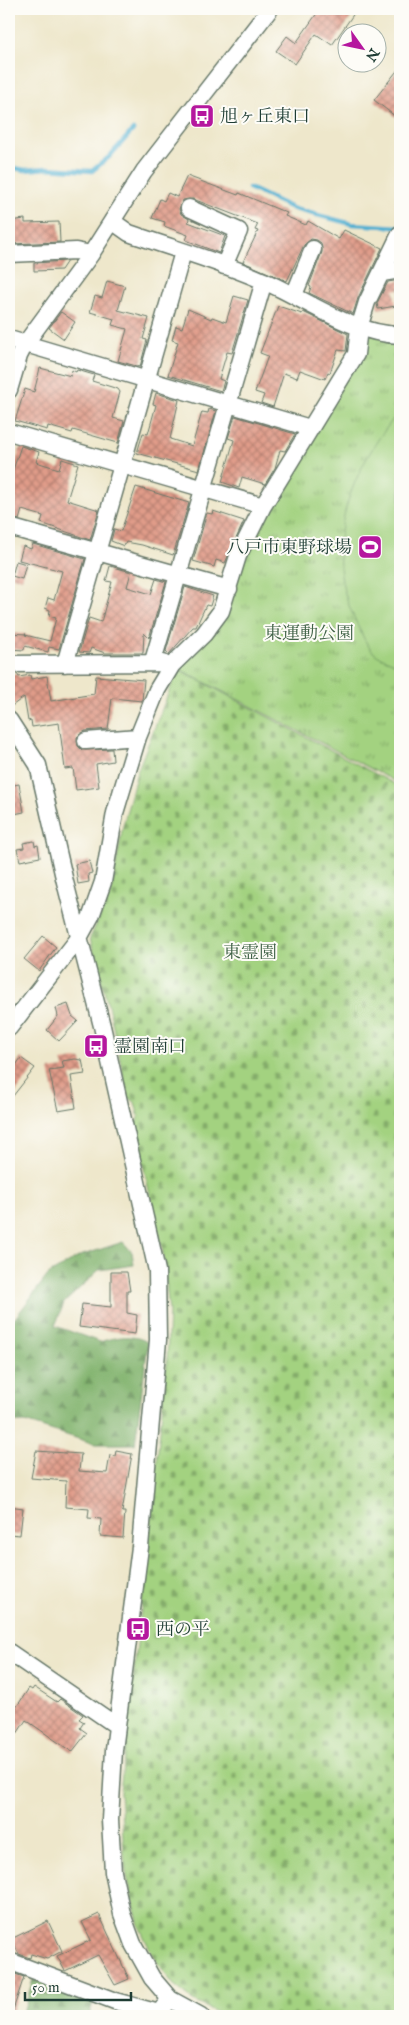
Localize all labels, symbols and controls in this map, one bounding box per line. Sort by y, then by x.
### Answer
north arrow [336,22,386,72]
text: N [361,44,383,65]
bus stop icon: 旭ヶ丘東口 [189,103,215,129]
place label: 旭ヶ丘東口 [220,106,310,129]
sports icon: 八戸市東野球場 [357,534,383,560]
place label: 八戸市東野球場 [226,537,352,560]
park label: 東運動公園 [264,623,354,646]
park label: 東霊園 [223,942,277,965]
bus stop icon: 霊園南口 [83,1033,109,1059]
place label: 霊園南口 [114,1036,186,1059]
bus stop icon: 西の平 [125,1616,151,1642]
place label: 西の平 [156,1619,210,1642]
scale bar [25,1970,131,2002]
text: 50 m [32,1978,60,1997]

